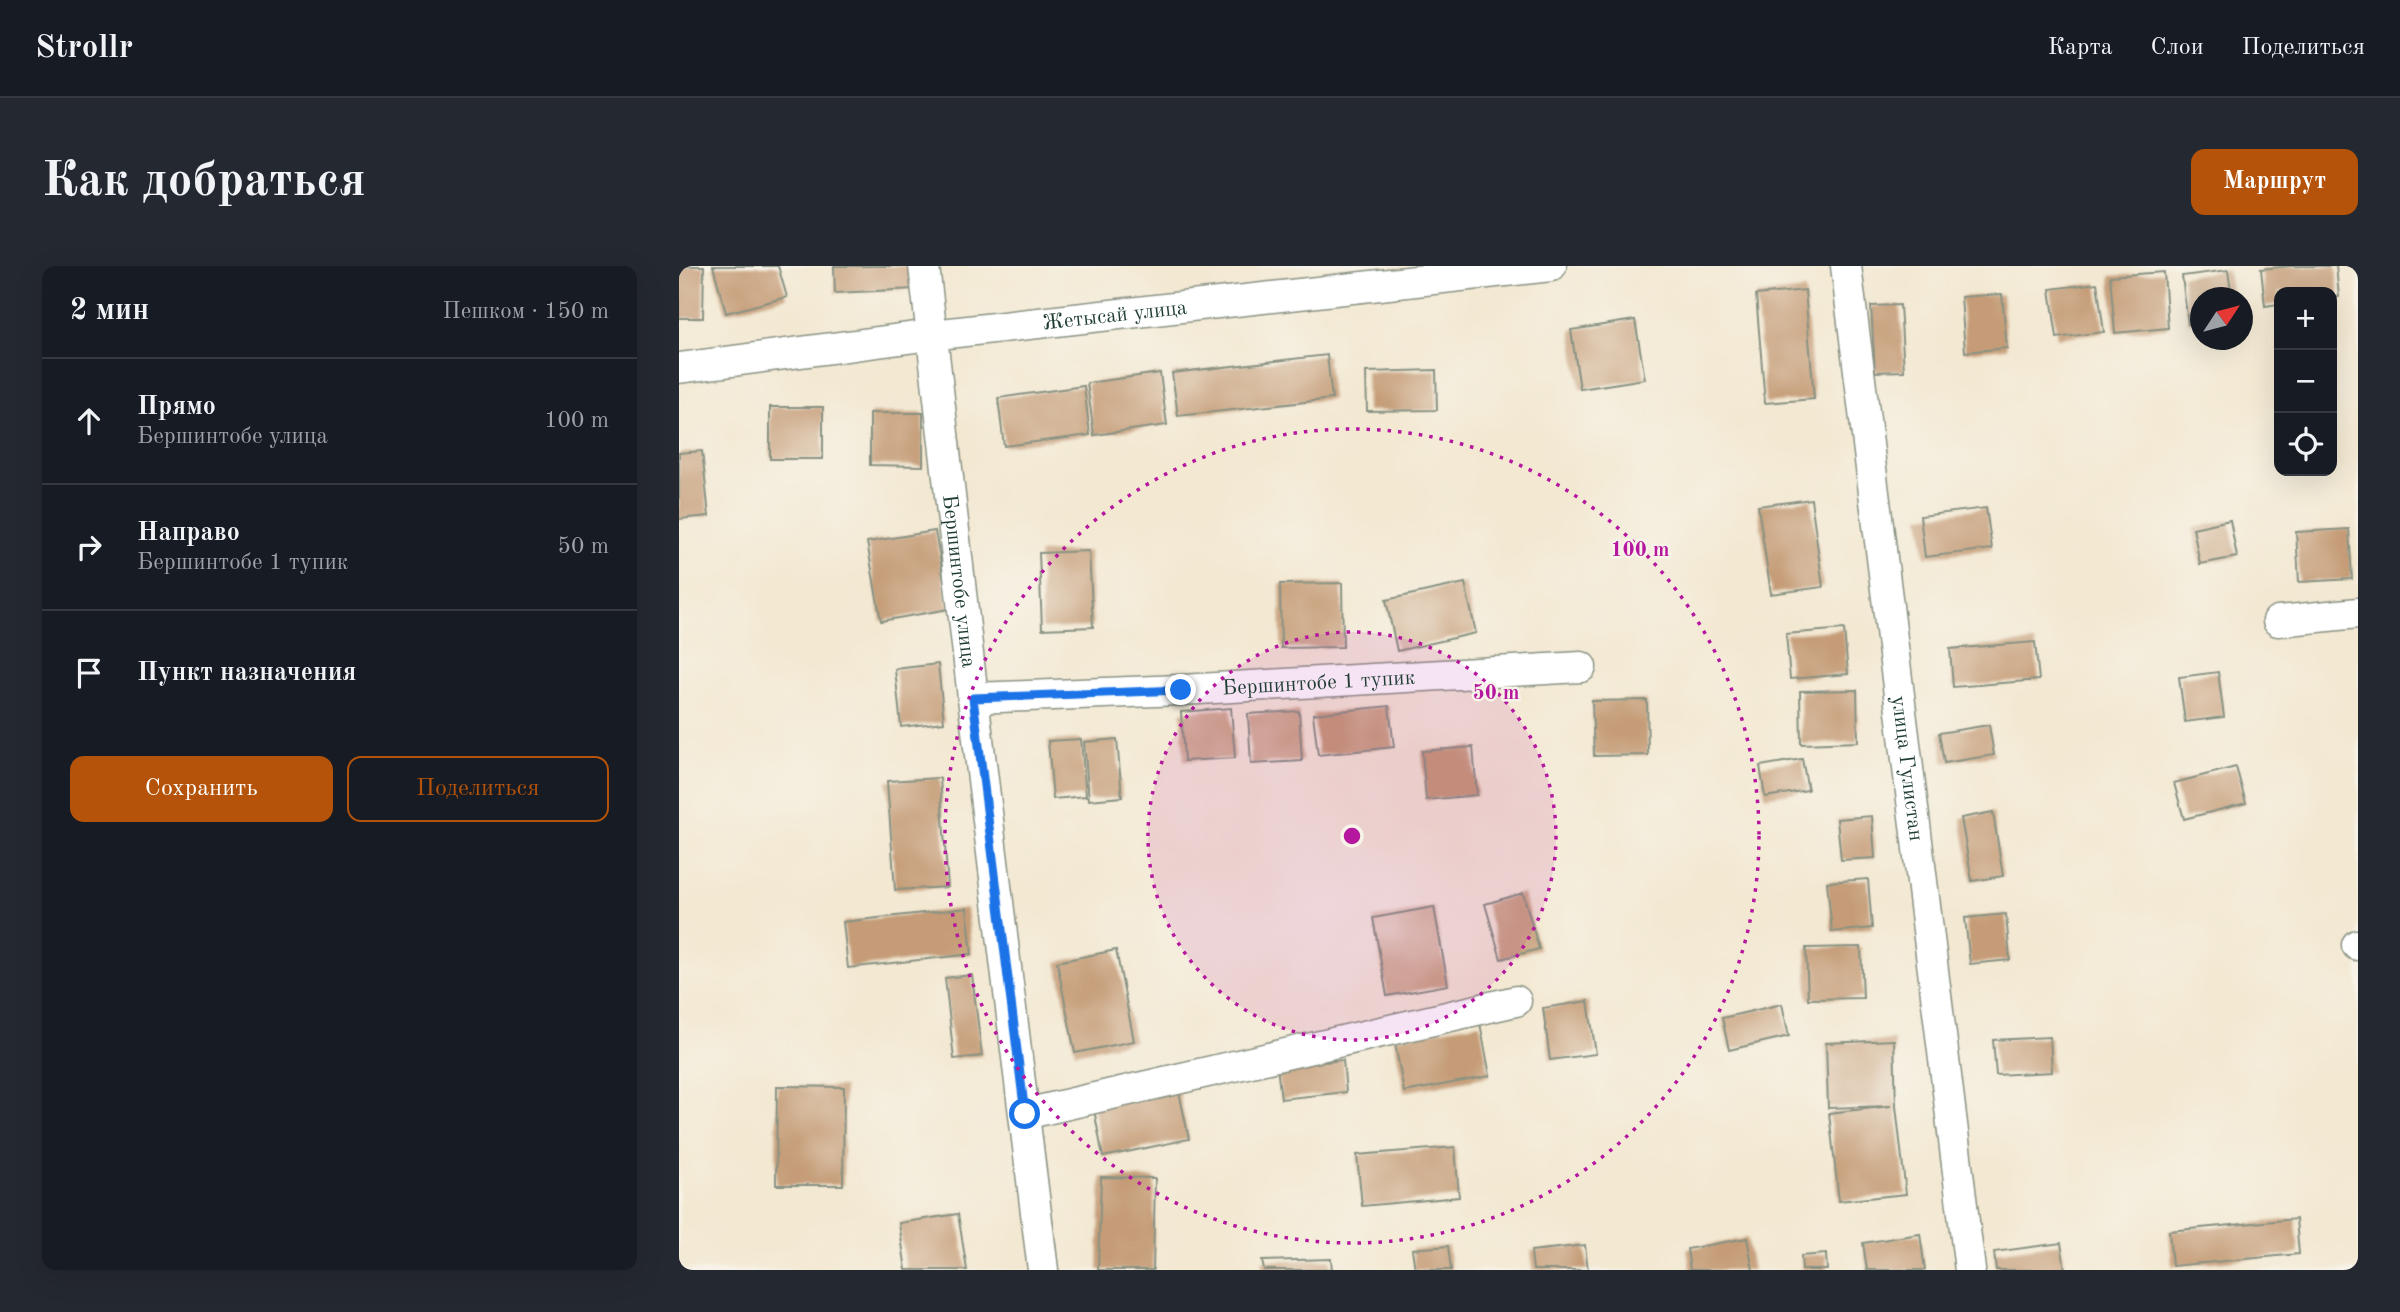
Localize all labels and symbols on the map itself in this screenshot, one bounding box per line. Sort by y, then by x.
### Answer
north arrow [2190,287,2253,350]
street label: Жетысай улица [1042,298,1188,335]
street label: Бершинтобе улица [938,493,978,669]
text: 100 m [1610,540,1670,561]
street label: Бершинтобе 1 тупик [1222,668,1416,700]
route end [1165,674,1196,705]
text: 50 m [1472,683,1520,704]
street label: улица Гулистан [1887,695,1926,842]
centre of rings [1340,824,1364,848]
route start [1009,1098,1040,1129]

